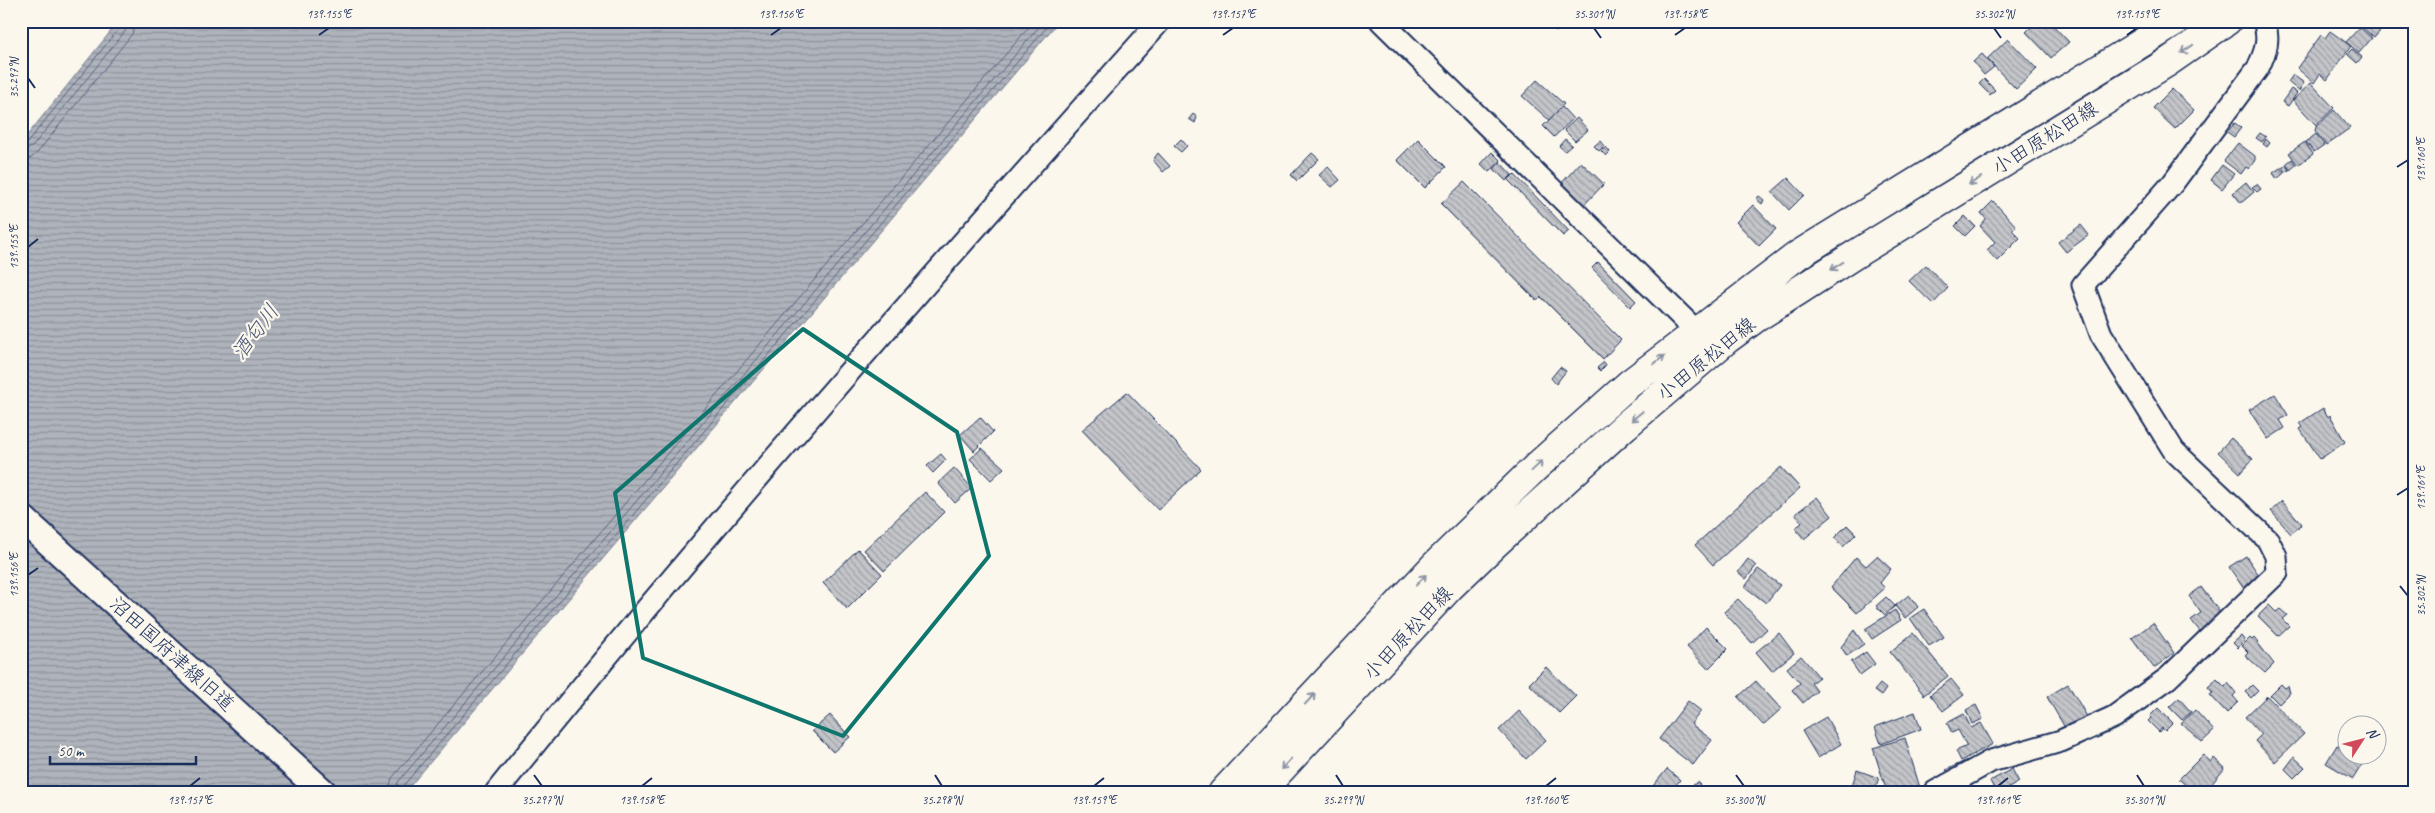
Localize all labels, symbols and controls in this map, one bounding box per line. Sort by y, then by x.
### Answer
text: 139.155°E [307,6,353,22]
text: 139.156°E [759,6,805,22]
text: 139.157°E [1211,6,1257,22]
text: 35.301°N [1574,6,1616,22]
text: 139.158°E [1663,6,1709,22]
text: 35.302°N [1974,6,2016,22]
text: 139.159°E [2115,6,2161,22]
one-way arrow [2181,44,2195,54]
text: 35.297°N [6,56,22,98]
street label: 小田原松田線 [1987,96,2103,180]
text: 139.160°E [2413,136,2429,182]
one-way arrow [1968,176,1982,186]
text: 139.155°E [6,223,22,269]
one-way arrow [1830,261,1844,271]
water label: 酒匂川 [226,299,284,365]
street label: 小田原松田線 [1652,312,1760,406]
one-way arrow [1652,354,1665,365]
one-way arrow [1631,410,1644,421]
one-way arrow [1530,460,1543,472]
text: 139.161°E [2413,464,2429,510]
text: 139.156°E [6,551,22,597]
one-way arrow [1415,574,1427,587]
text: 35.302°N [2413,574,2429,616]
street label: 小田原松田線 [1358,581,1458,685]
street label: 沼田国府津線旧道 [104,591,240,717]
one-way arrow [1304,693,1316,706]
north arrow [2338,716,2388,766]
text: N [2363,724,2383,743]
scale bar [50,733,196,765]
text: 50 m [58,742,85,761]
one-way arrow [1280,757,1292,770]
text: 139.157°E [168,792,214,808]
text: 35.297°N [522,792,564,808]
text: 139.158°E [620,792,666,808]
text: 35.298°N [922,792,964,808]
text: 139.159°E [1072,792,1118,808]
text: 35.299°N [1323,792,1365,808]
text: 139.160°E [1524,792,1570,808]
text: 35.300°N [1724,792,1766,808]
text: 139.161°E [1976,792,2022,808]
text: 35.301°N [2124,792,2166,808]

